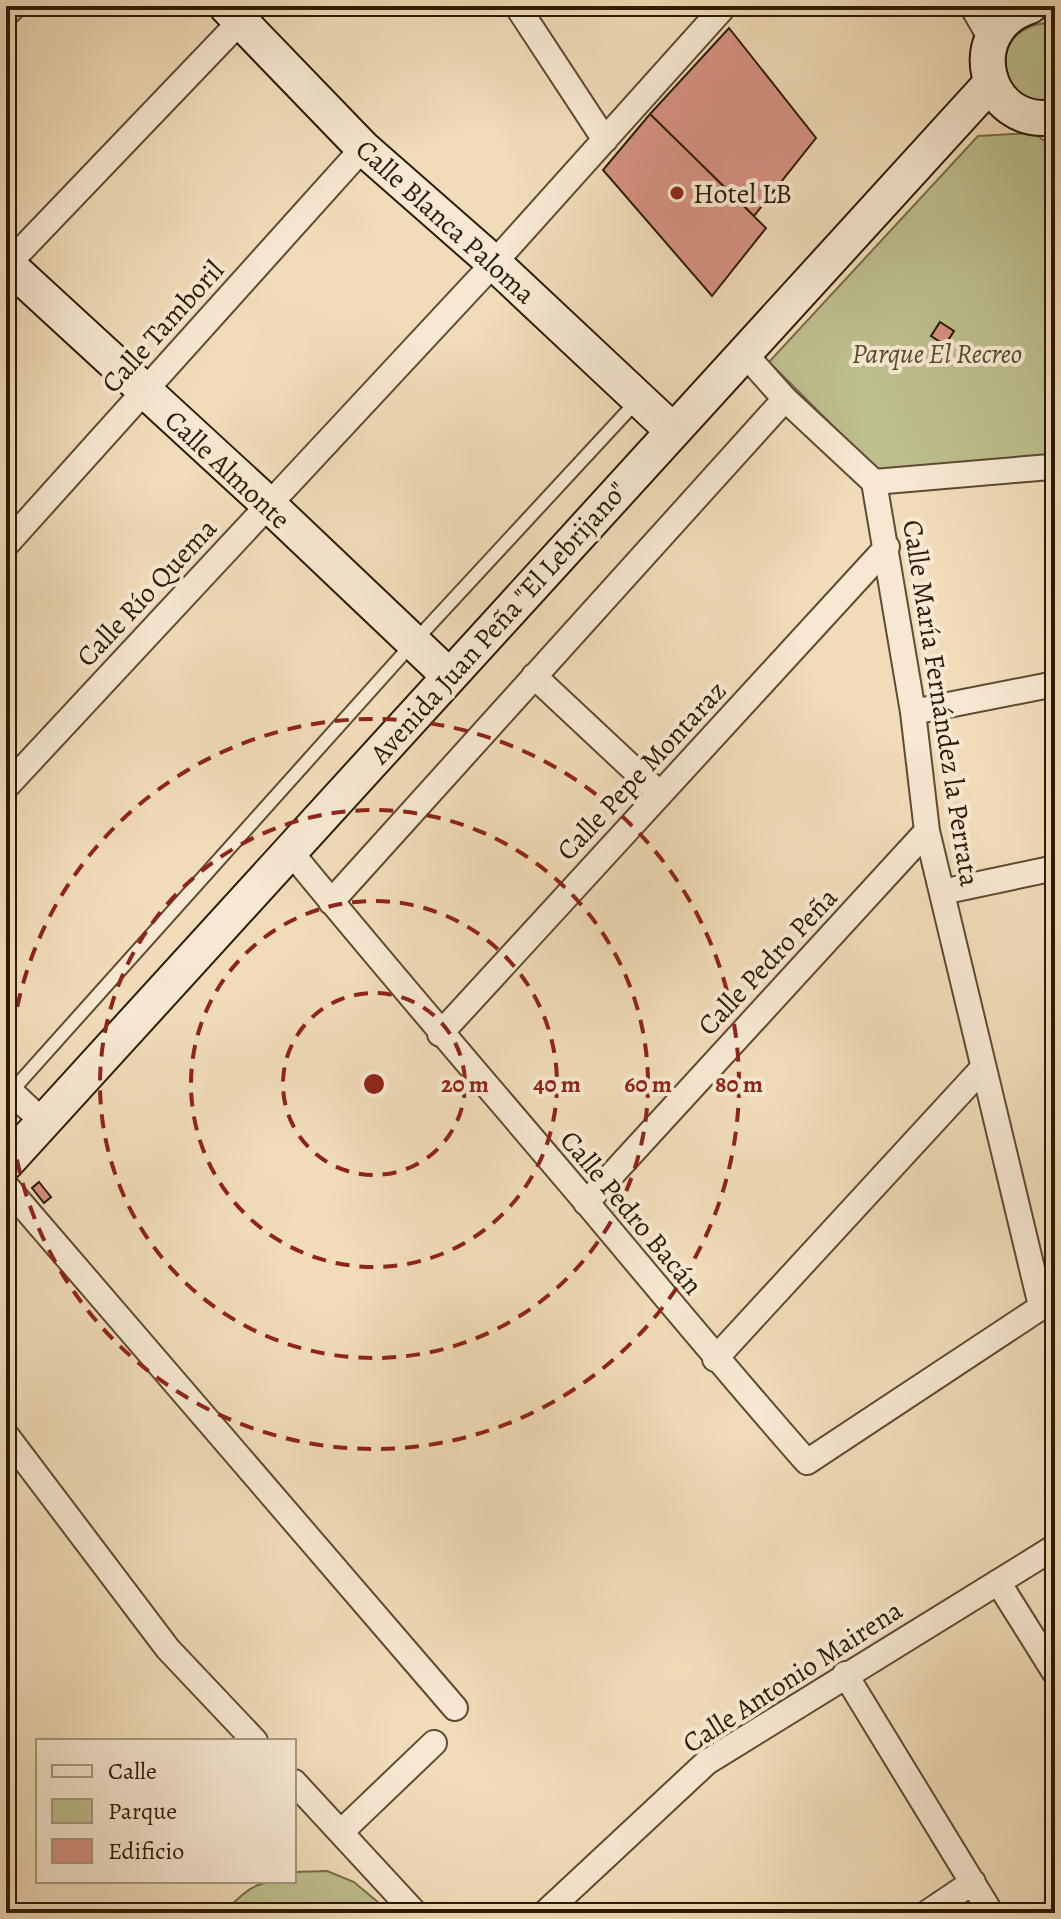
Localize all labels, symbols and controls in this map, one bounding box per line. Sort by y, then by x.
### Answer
street label: Calle Blanca Paloma [347,131,543,313]
place label: Hotel LB [693,175,792,213]
marker: Hotel LB [668,184,686,202]
street label: Calle Tamboril [93,252,233,401]
park label: Parque El Recreo [852,335,1022,373]
street label: Calle Almonte [156,402,299,538]
street label: Avenida Juan Peña "El Lebrijano" [361,473,636,773]
street label: Calle Río Quema [68,510,225,675]
street label: Calle María Fernández la Perrata [893,517,989,889]
street label: Calle Pepe Montaraz [548,673,735,869]
street label: Calle Pedro Peña [689,879,846,1044]
text: 20 m [441,1068,489,1100]
text: 40 m [533,1068,581,1100]
text: 60 m [624,1068,672,1100]
text: 80 m [715,1068,763,1100]
centre of rings [360,1070,388,1098]
street label: Calle Pedro Bacán [551,1122,711,1303]
street label: Calle Antonio Mairena [675,1591,910,1762]
legend [36,1739,296,1883]
text: Calle [108,1755,157,1787]
text: Parque [108,1795,177,1827]
text: Edificio [108,1835,184,1867]

